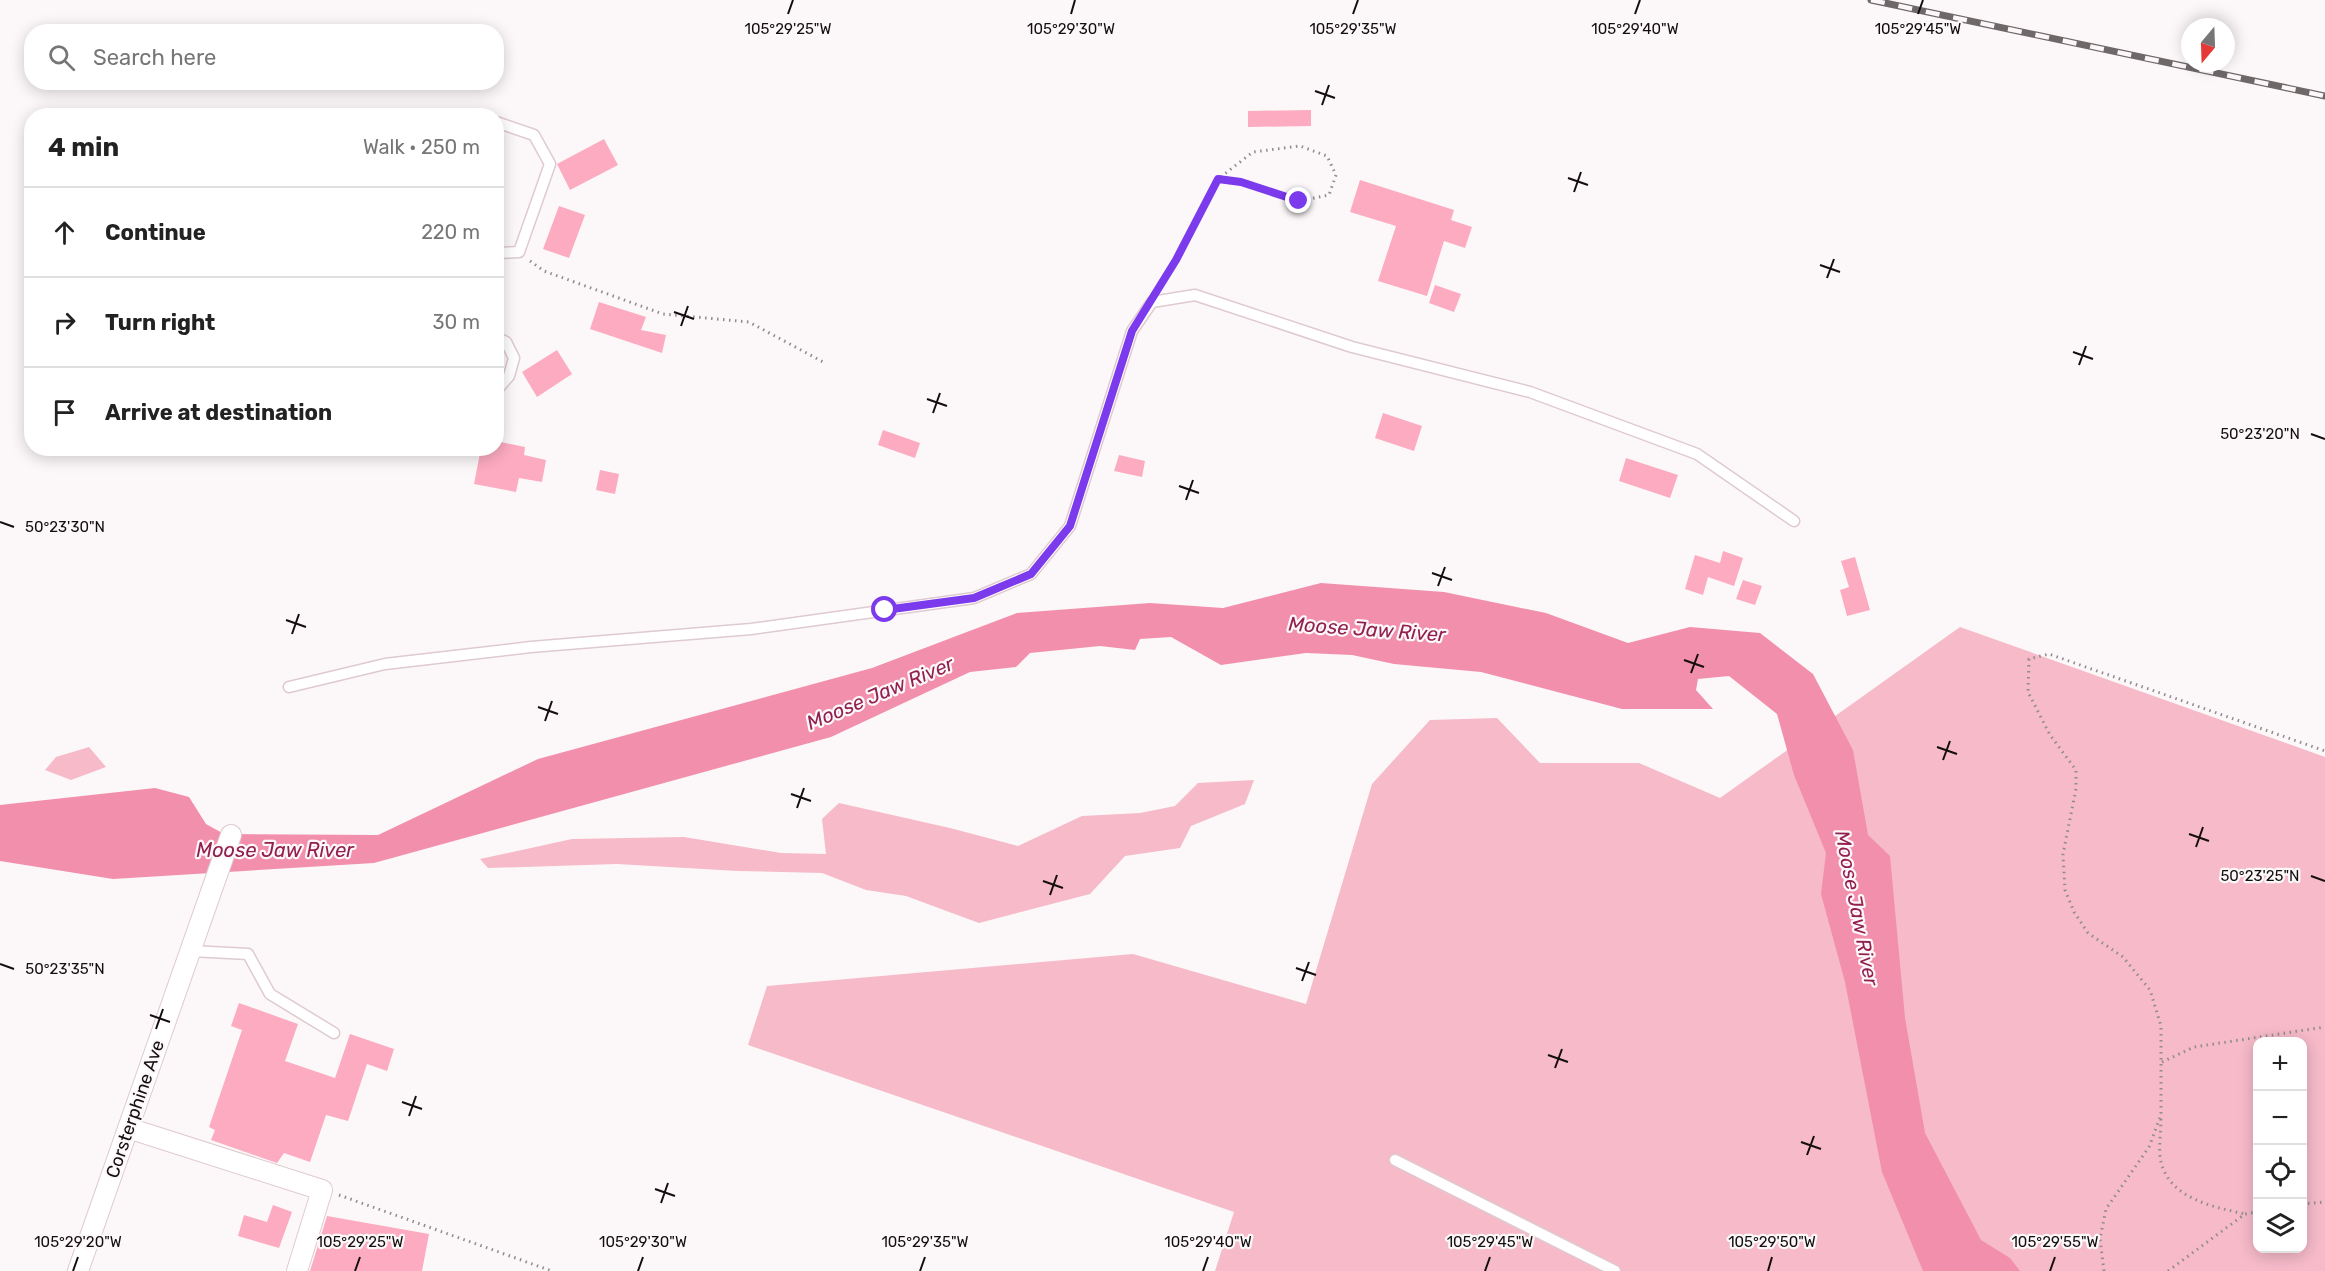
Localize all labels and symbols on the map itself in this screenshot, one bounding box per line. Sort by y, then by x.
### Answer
north arrow [2181,18,2235,72]
text: 105°29'25"W [745,20,832,38]
text: 105°29'30"W [1027,20,1115,38]
text: 105°29'35"W [1309,20,1397,38]
text: 105°29'40"W [1591,20,1679,38]
text: 105°29'45"W [1875,20,1961,38]
route end [1285,187,1311,213]
text: 50°23'20"N [2220,425,2300,443]
text: 50°23'30"N [25,518,105,536]
route start [871,596,897,622]
water label: Moose Jaw River [1288,612,1448,647]
water label: Moose Jaw River [803,651,958,735]
water label: Moose Jaw River [1830,828,1884,989]
water label: Moose Jaw River [196,838,355,862]
text: 50°23'25"N [2220,867,2300,885]
text: 50°23'35"N [25,960,105,978]
street label: Corsterphine Ave [101,1037,169,1181]
text: 105°29'20"W [34,1233,122,1251]
text: 105°29'25"W [317,1233,404,1251]
text: 105°29'30"W [599,1233,687,1251]
text: 105°29'35"W [881,1233,969,1251]
text: 105°29'40"W [1164,1233,1252,1251]
text: 105°29'45"W [1447,1233,1533,1251]
text: 105°29'50"W [1728,1233,1816,1251]
text: 105°29'55"W [2011,1233,2099,1251]

